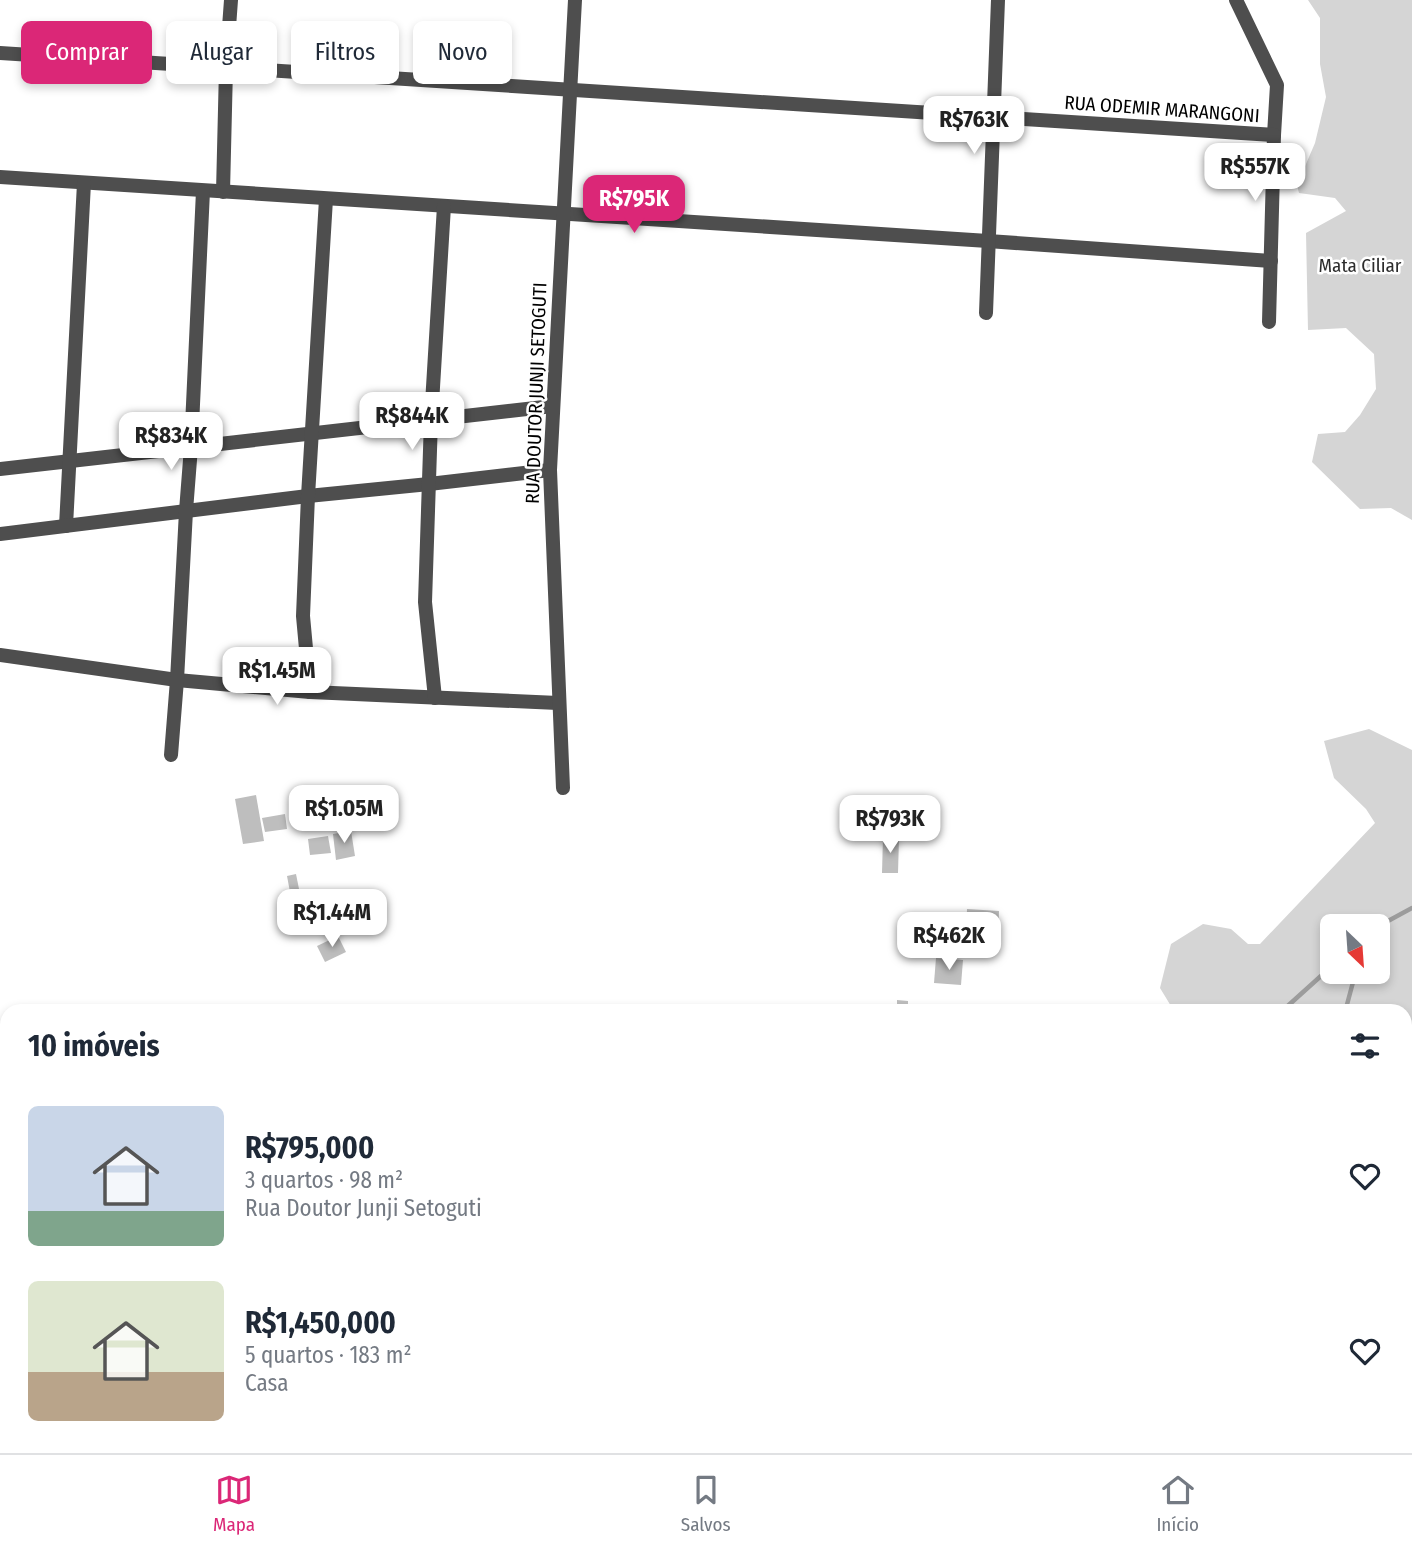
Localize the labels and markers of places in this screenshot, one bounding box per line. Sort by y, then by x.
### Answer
pin: R$763K [917,96,1031,156]
pin: R$557K [1198,144,1312,203]
pin: R$795K [577,176,691,235]
pin: R$844K [355,392,469,452]
pin: R$834K [114,412,228,472]
pin: R$1.45M [212,648,342,707]
pin: R$1.05M [279,786,409,845]
pin: R$793K [833,796,947,855]
pin: R$1.44M [267,890,397,949]
pin: R$462K [892,912,1006,972]

